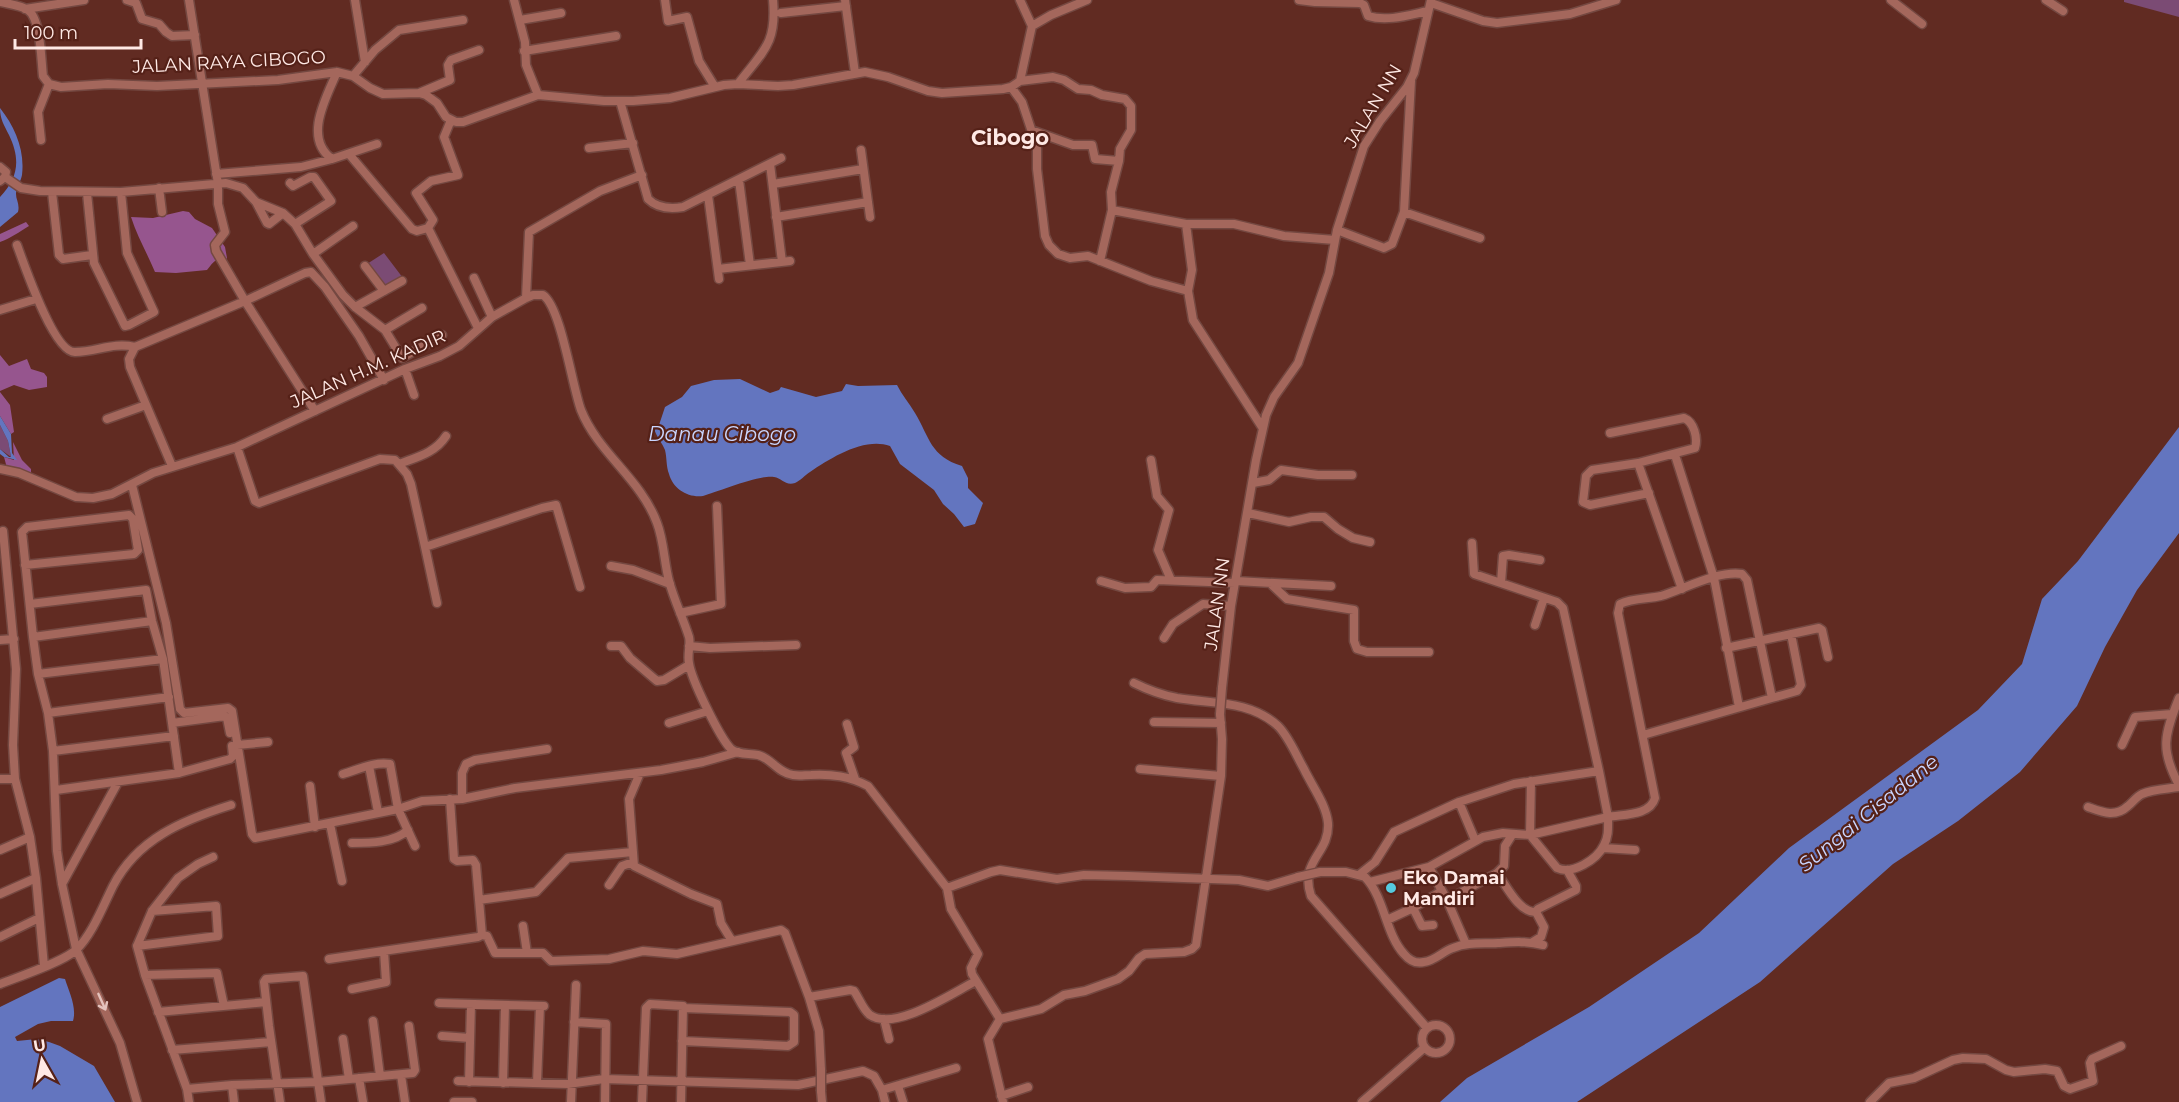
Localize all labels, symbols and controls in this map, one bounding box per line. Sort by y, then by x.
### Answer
scale bar [15,12,141,50]
text: 100 m [24,22,78,44]
street label: JALAN RAYA CIBOGO [131,46,326,78]
street label: JALAN NN [1339,60,1407,153]
district label: Cibogo [971,125,1049,150]
street label: JALAN H.M. KADIR [286,325,449,413]
water label: Danau Cibogo [648,422,796,446]
street label: JALAN NN [1199,556,1234,653]
water label: Sungai Cisadane [1793,749,1943,877]
place label: Eko Damai Mandiri [1403,867,1505,910]
marker: Eko Damai Mandiri [1384,881,1398,895]
one-way arrow [97,993,108,1011]
north arrow [12,1030,72,1090]
text: U [32,1035,47,1056]

